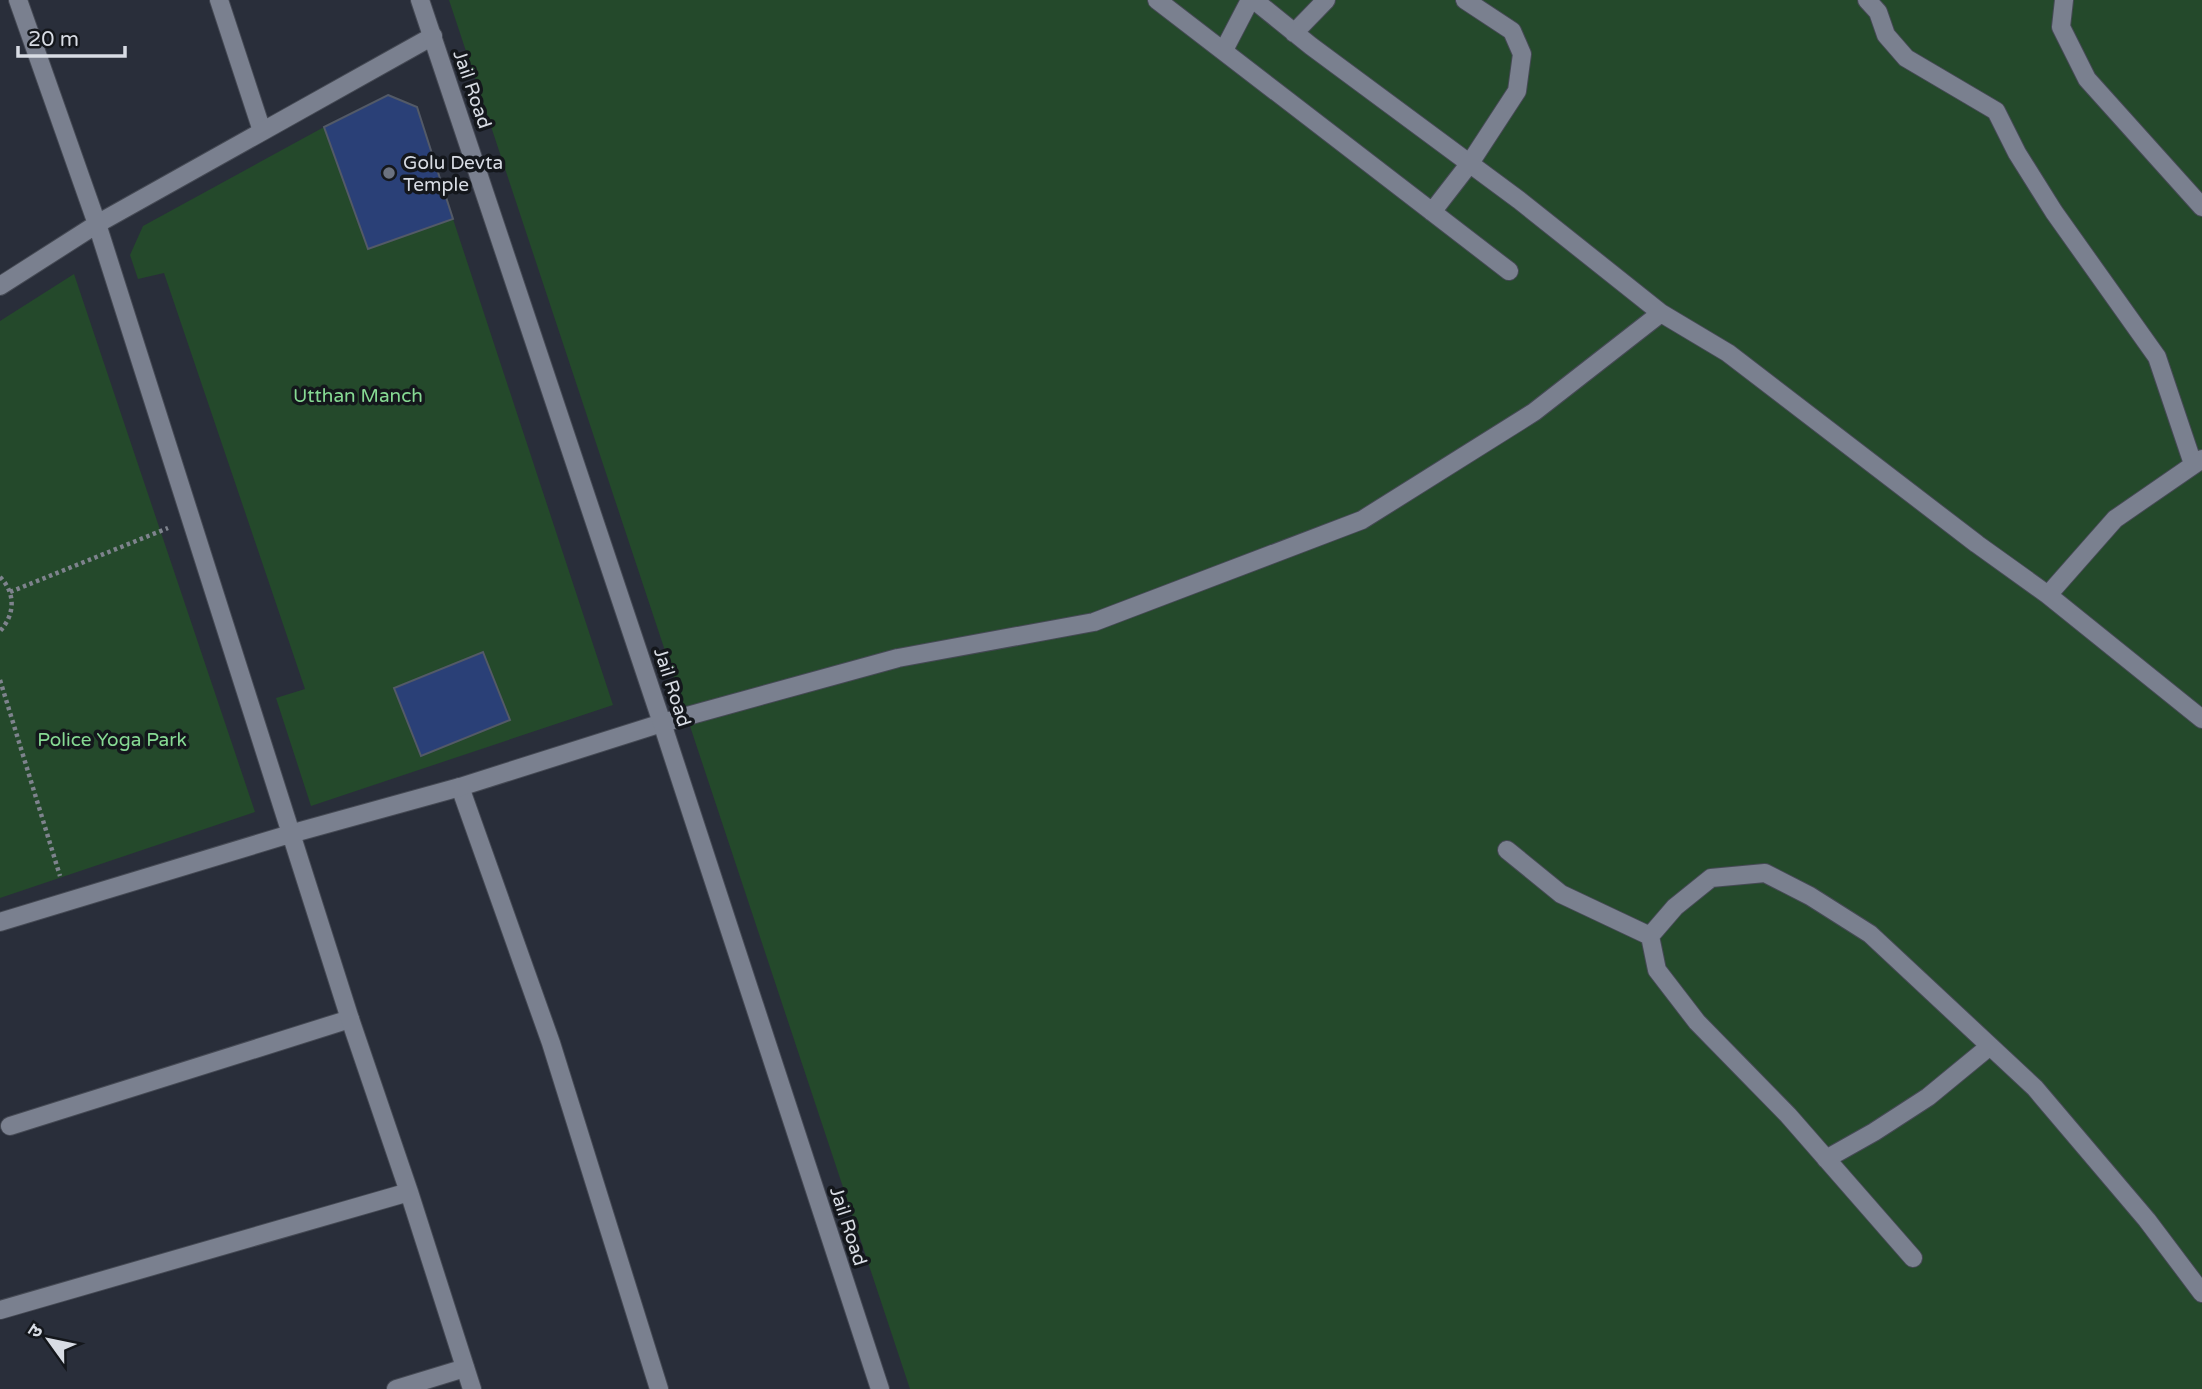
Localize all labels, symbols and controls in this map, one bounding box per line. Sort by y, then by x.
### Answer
scale bar [18,14,124,58]
text: 20 m [28,27,79,52]
street label: Jail Road [448,47,496,132]
place label: Golu Devta Temple [403,152,503,196]
marker: Golu Devta Temple [381,165,397,181]
park label: Utthan Manch [293,385,423,407]
street label: Jail Road [649,645,695,730]
park label: Police Yoga Park [37,729,187,751]
street label: Jail Road [825,1184,871,1269]
north arrow [14,1305,84,1375]
text: उ [23,1320,48,1342]

